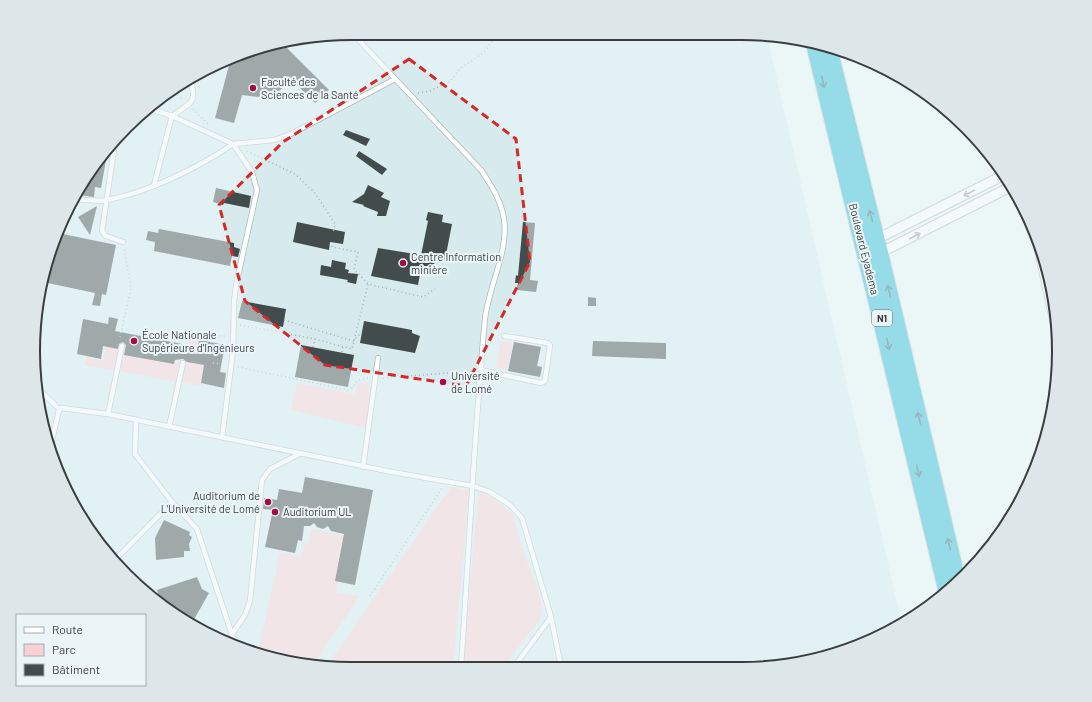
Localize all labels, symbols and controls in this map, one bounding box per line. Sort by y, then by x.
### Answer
place label: Faculté des Sciences de la Santé [261,75,359,101]
one-way arrow [820,75,828,88]
marker: Faculté des Sciences de la Santé [248,83,258,93]
one-way arrow [964,190,976,197]
street label: Boulevard Eyadema [847,202,882,296]
one-way arrow [866,209,874,222]
one-way arrow [909,231,921,239]
place label: Centre Information minière [411,250,501,276]
marker: Centre Information minière [398,258,408,268]
one-way arrow [885,285,893,298]
road number: N1 [872,310,892,326]
place label: École Nationale Supérieure d'Ingénieurs [142,328,255,354]
marker: École Nationale Supérieure d'Ingénieurs [129,336,139,346]
one-way arrow [884,338,892,351]
place label: Université de Lomé [451,369,500,395]
marker: Université de Lomé [438,377,448,387]
one-way arrow [914,412,922,425]
one-way arrow [915,464,922,477]
place label: Auditorium de L'Université de Lomé [161,489,260,515]
marker: Auditorium de L'Université de Lomé [263,497,273,507]
place label: Auditorium UL [283,505,352,518]
marker: Auditorium UL [270,507,280,517]
one-way arrow [945,538,953,551]
legend [16,614,146,686]
text: Route [52,622,83,636]
text: Parc [52,642,76,656]
text: Bâtiment [52,662,100,676]

